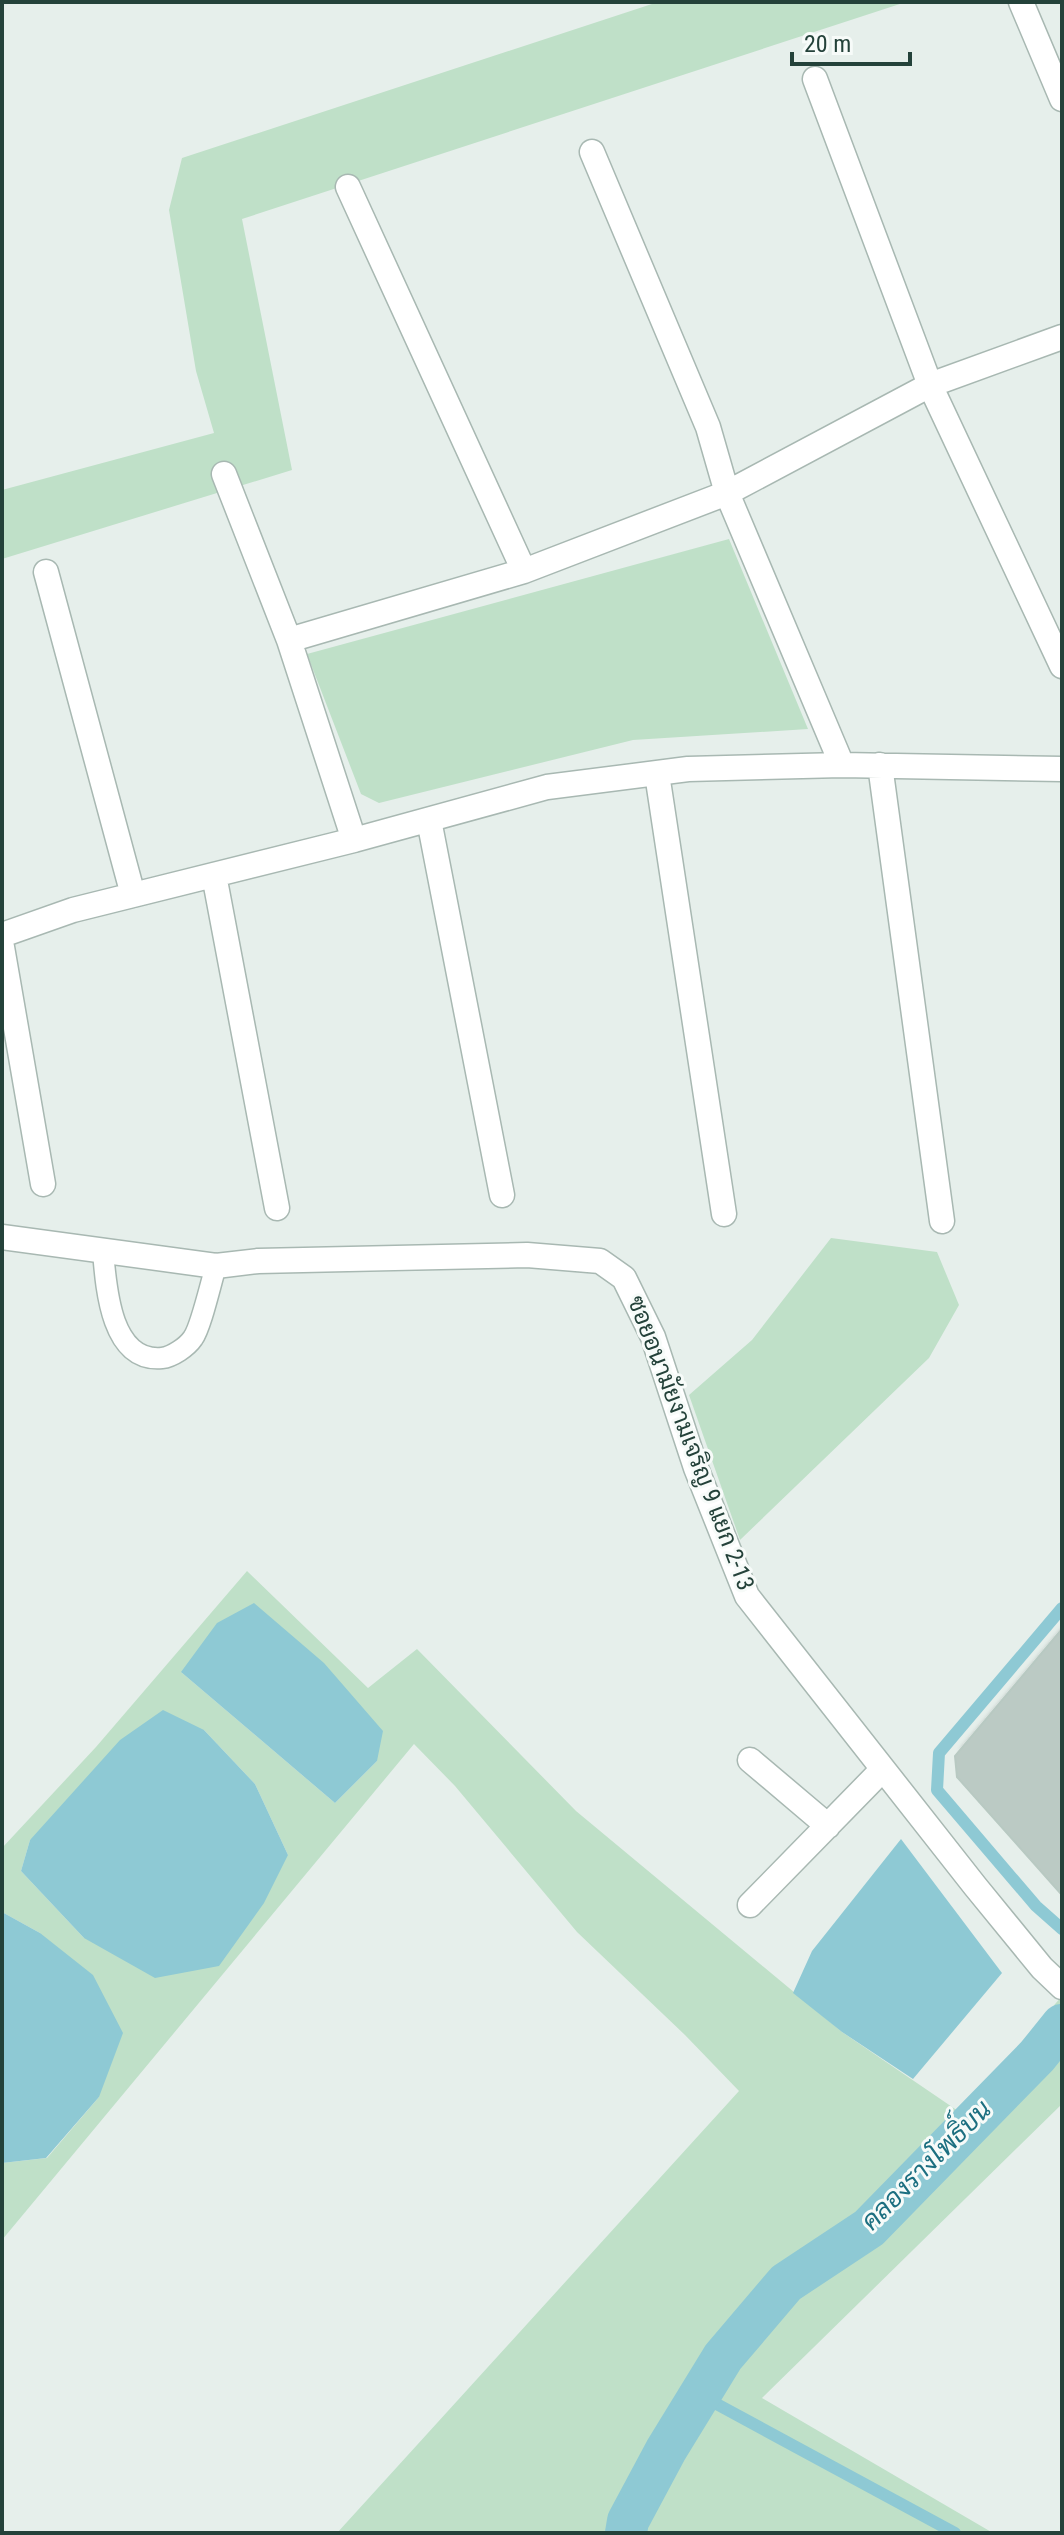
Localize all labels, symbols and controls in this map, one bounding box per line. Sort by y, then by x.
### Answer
scale bar [792,16,910,66]
text: 20 m [804,30,851,58]
street label: ซอยอนามัยงามเจริญ 9 แยก 2-13 [622,1292,760,1594]
water label: คลองรางโพธิ์บน [849,2088,997,2236]

